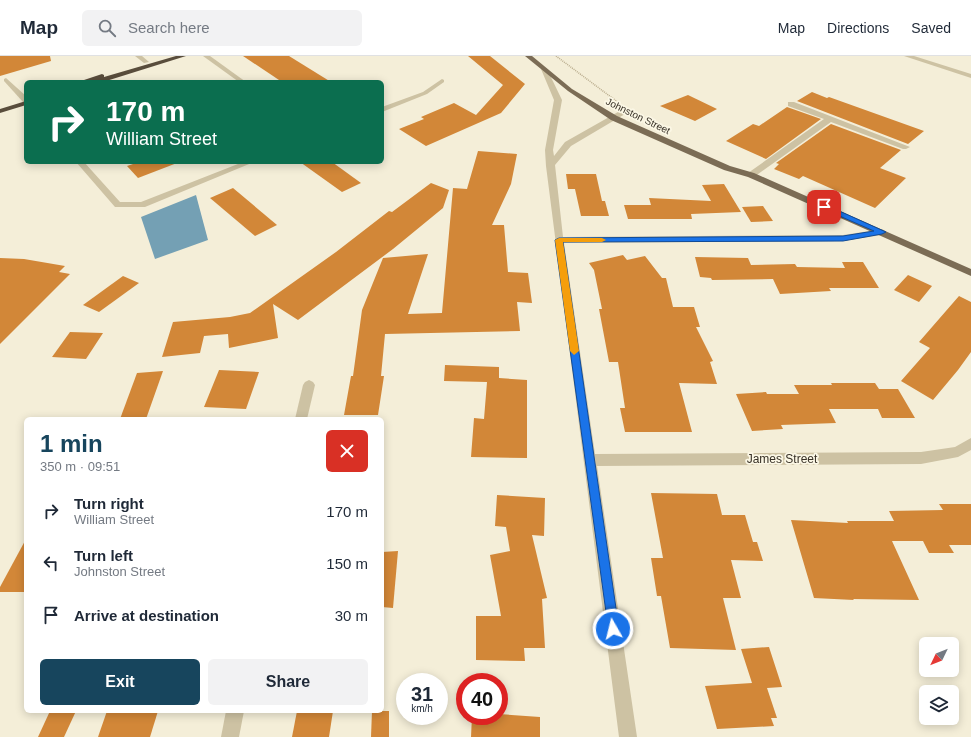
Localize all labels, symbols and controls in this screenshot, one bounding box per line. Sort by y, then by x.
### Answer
search box [82,10,362,46]
text: Map [20,17,58,38]
icon: search [96,17,118,39]
text: Search here [128,19,210,36]
text: Map [778,20,805,36]
text: Directions [827,20,889,36]
text: Saved [911,20,951,36]
icon: right [40,96,92,148]
text: 170 m [106,96,185,127]
street label: Johnston Street [604,96,672,136]
text: William Street [106,129,217,149]
pin [807,190,841,224]
icon: arrive [813,196,835,218]
text: 1 min [40,430,103,457]
button: close [326,430,368,472]
street label: James Street [747,452,818,466]
text: 350 m · 09:51 [40,459,120,474]
text: Turn right [74,495,144,512]
icon: right [40,500,62,522]
text: 170 m [326,503,368,520]
text: William Street [74,512,154,527]
text: Turn left [74,547,133,564]
icon: left [40,552,62,574]
text: 150 m [326,555,368,572]
text: Johnston Street [74,564,165,579]
icon: arrive [40,604,62,626]
text: Arrive at destination [74,607,219,624]
text: 30 m [335,607,368,624]
position arrow [592,608,634,650]
north arrow [919,637,959,677]
map controls [919,637,959,725]
button: Exit [40,659,200,705]
button: Share [208,659,368,705]
speed limit sign: 40 [456,673,508,725]
text: 31 [411,683,433,705]
button: layers [919,685,959,725]
text: km/h [411,703,433,714]

